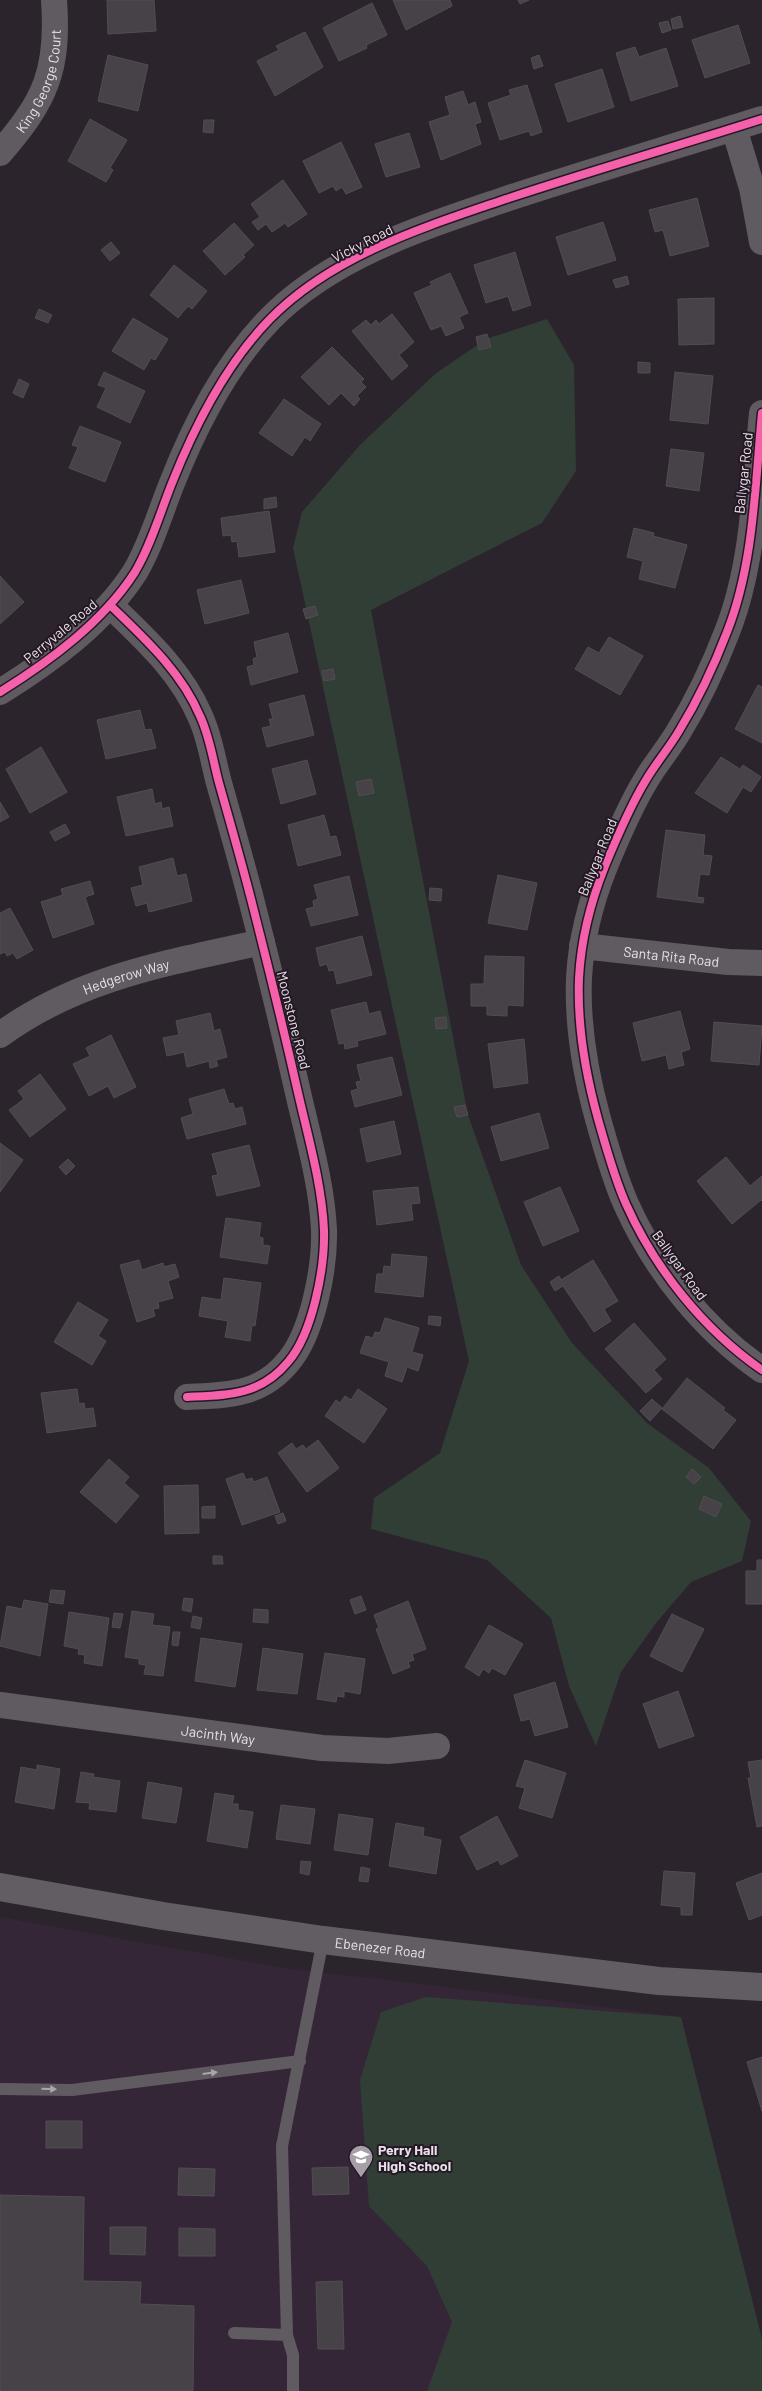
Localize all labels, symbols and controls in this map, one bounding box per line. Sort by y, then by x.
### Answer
street label: King George Court [12,29,63,136]
street label: Vicky Road [329,220,395,266]
street label: Ballygar Road [730,431,756,515]
street label: Perryvale Road [20,595,100,667]
street label: Ballygar Road [574,816,620,898]
street label: Santa Rita Road [623,942,720,969]
street label: Hedgerow Way [80,954,171,997]
street label: Moonstone Road [274,969,314,1071]
street label: Ballygar Road [649,1227,711,1303]
street label: Jacinth Way [180,1721,257,1748]
street label: Ebenezer Road [334,1933,426,1961]
one-way arrow [203,2068,219,2076]
one-way arrow [41,2085,57,2093]
place label: Perry Hall High School [378,2141,451,2174]
school or university icon: Perry Hall High School [348,2144,374,2178]

